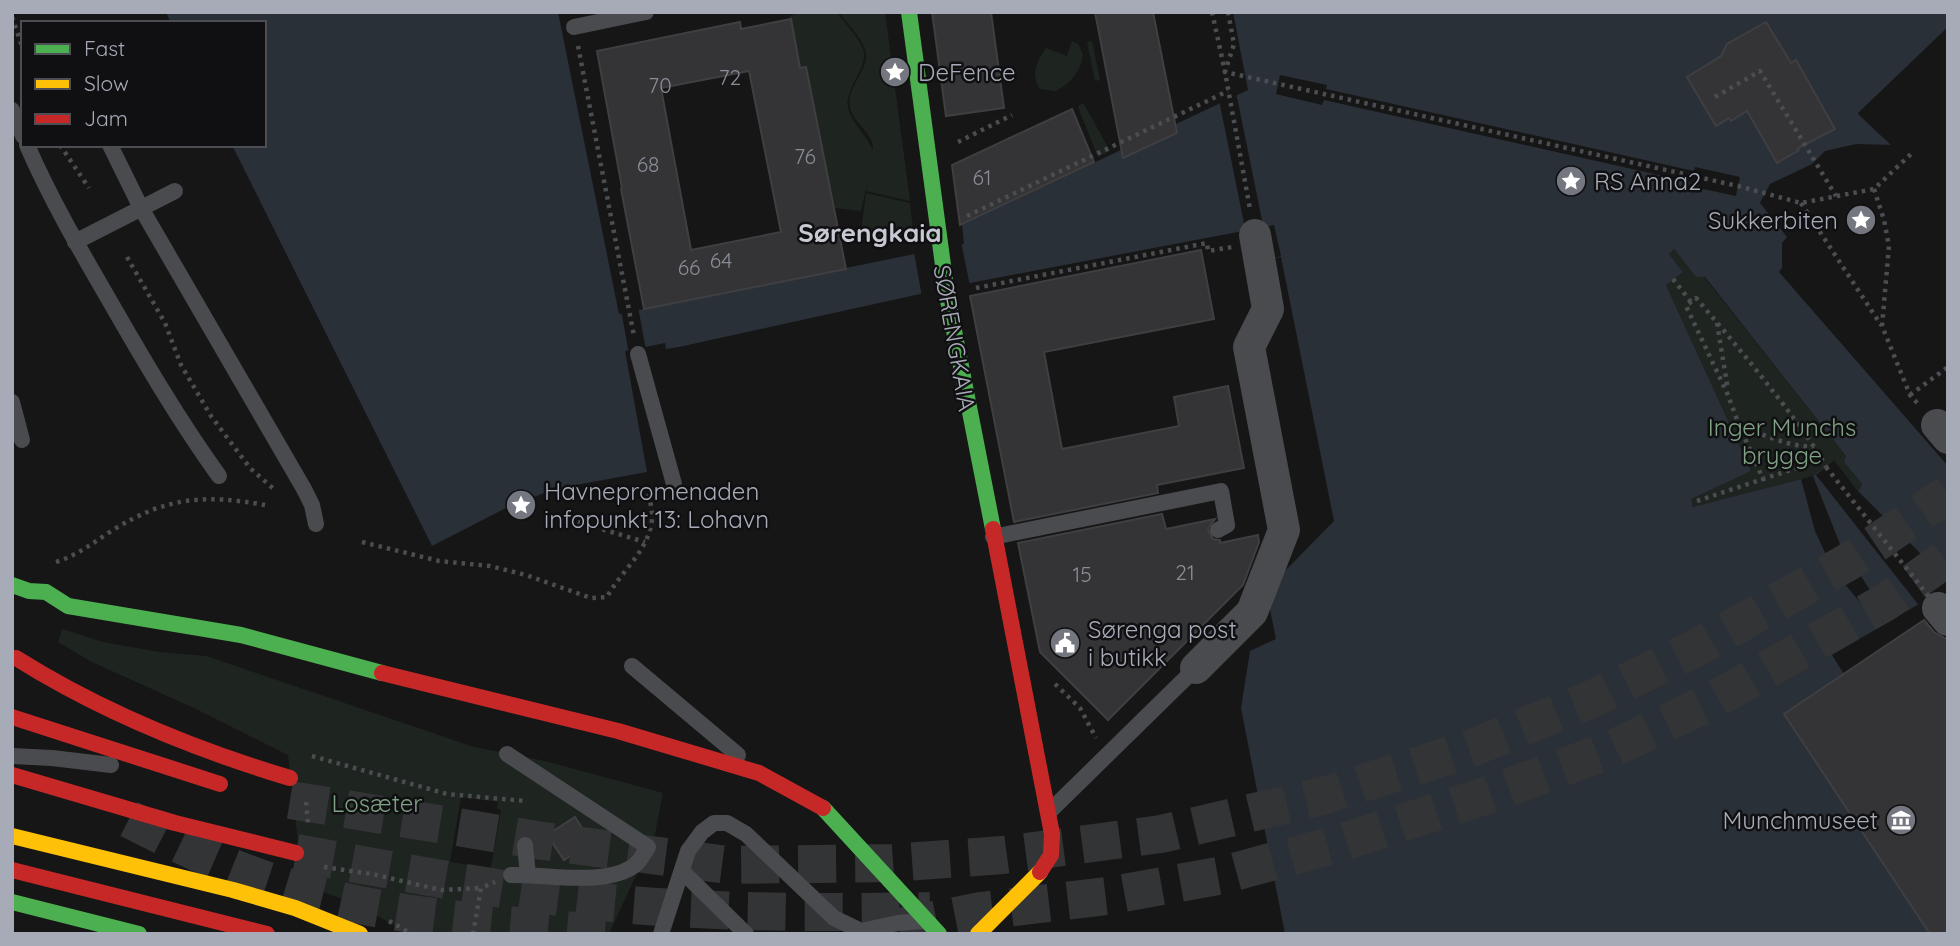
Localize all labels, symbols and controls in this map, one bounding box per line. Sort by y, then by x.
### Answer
legend [21,21,266,147]
text: Fast [84,35,125,61]
place icon: DeFence [878,55,912,89]
place label: DeFence [918,57,1016,87]
house number: 72 [719,64,741,90]
text: Slow [84,70,129,96]
house number: 70 [648,72,672,98]
text: Jam [84,105,128,131]
house number: 76 [794,143,816,169]
house number: 68 [637,151,659,177]
house number: 61 [973,164,991,190]
place icon: RS Anna2 [1554,164,1588,198]
place label: RS Anna2 [1594,166,1701,196]
place icon: Sukkerbiten [1844,203,1878,237]
place label: Sukkerbiten [1708,205,1838,235]
district label: Sørengkaia [798,216,942,249]
house number: 64 [710,247,732,273]
house number: 66 [678,254,700,280]
street label: SØRENGKAIA [927,262,983,414]
park label: Inger Munchs brygge [1708,412,1856,470]
place label: Havnepromenaden infopunkt 13: Lohavn [544,476,769,534]
place icon: Havnepromenaden infopunkt 13: Lohavn [504,488,538,522]
house number: 21 [1175,559,1195,585]
house number: 15 [1072,561,1092,587]
place label: Sørenga post i butikk [1088,614,1237,672]
public building icon: Sørenga post i butikk [1048,626,1082,660]
park label: Losæter [331,788,423,818]
museum icon: Munchmuseet [1884,803,1918,837]
place label: Munchmuseet [1723,805,1878,835]

